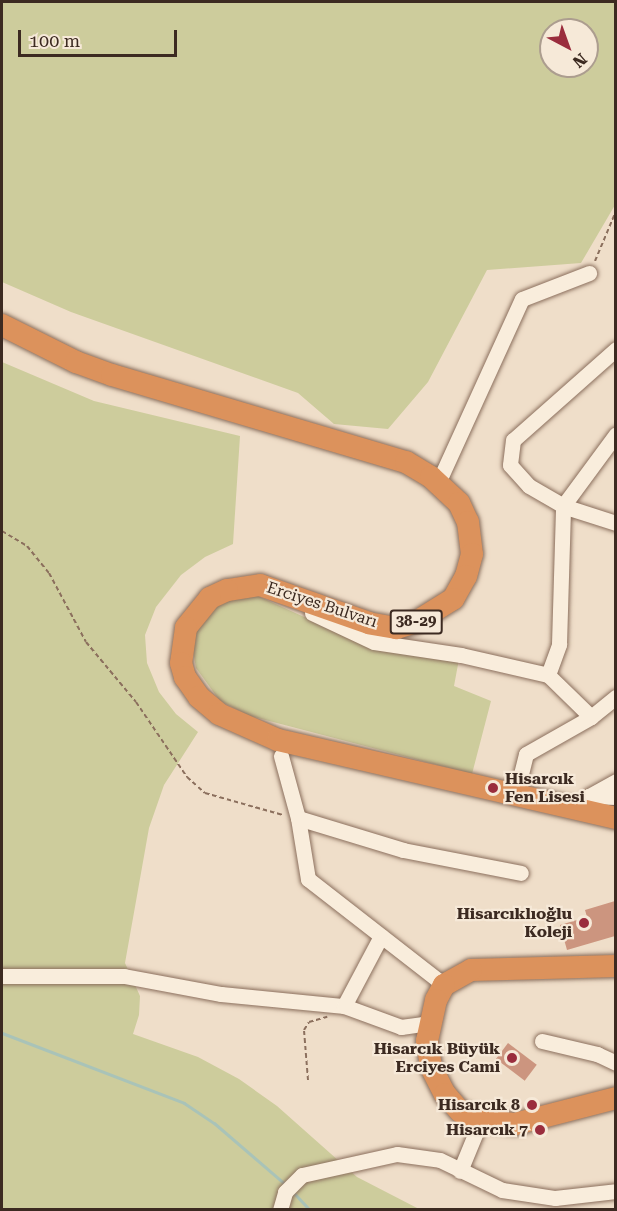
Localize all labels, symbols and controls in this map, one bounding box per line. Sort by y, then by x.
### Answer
scale bar [21,18,180,56]
north arrow [539,18,599,78]
text: 100 m [29,30,80,51]
text: N [569,49,591,72]
street label: Erciyes Bulvarı [264,578,380,632]
road number: 38-29 [389,610,443,634]
place label: Hisarcık Fen Lisesi [505,769,585,807]
marker: Hisarcık Fen Lisesi [486,781,500,795]
place label: Hisarcıklıoğlu Koleji [457,904,572,942]
marker: Hisarcıklıoğlu Koleji [577,916,591,930]
place label: Hisarcık Büyük Erciyes Cami [374,1039,500,1077]
marker: Hisarcık Büyük Erciyes Cami [505,1051,519,1065]
place label: Hisarcık 8 [438,1095,520,1115]
marker: Hisarcık 8 [525,1098,539,1112]
place label: Hisarcık 7 [446,1120,528,1140]
marker: Hisarcık 7 [533,1123,547,1137]

